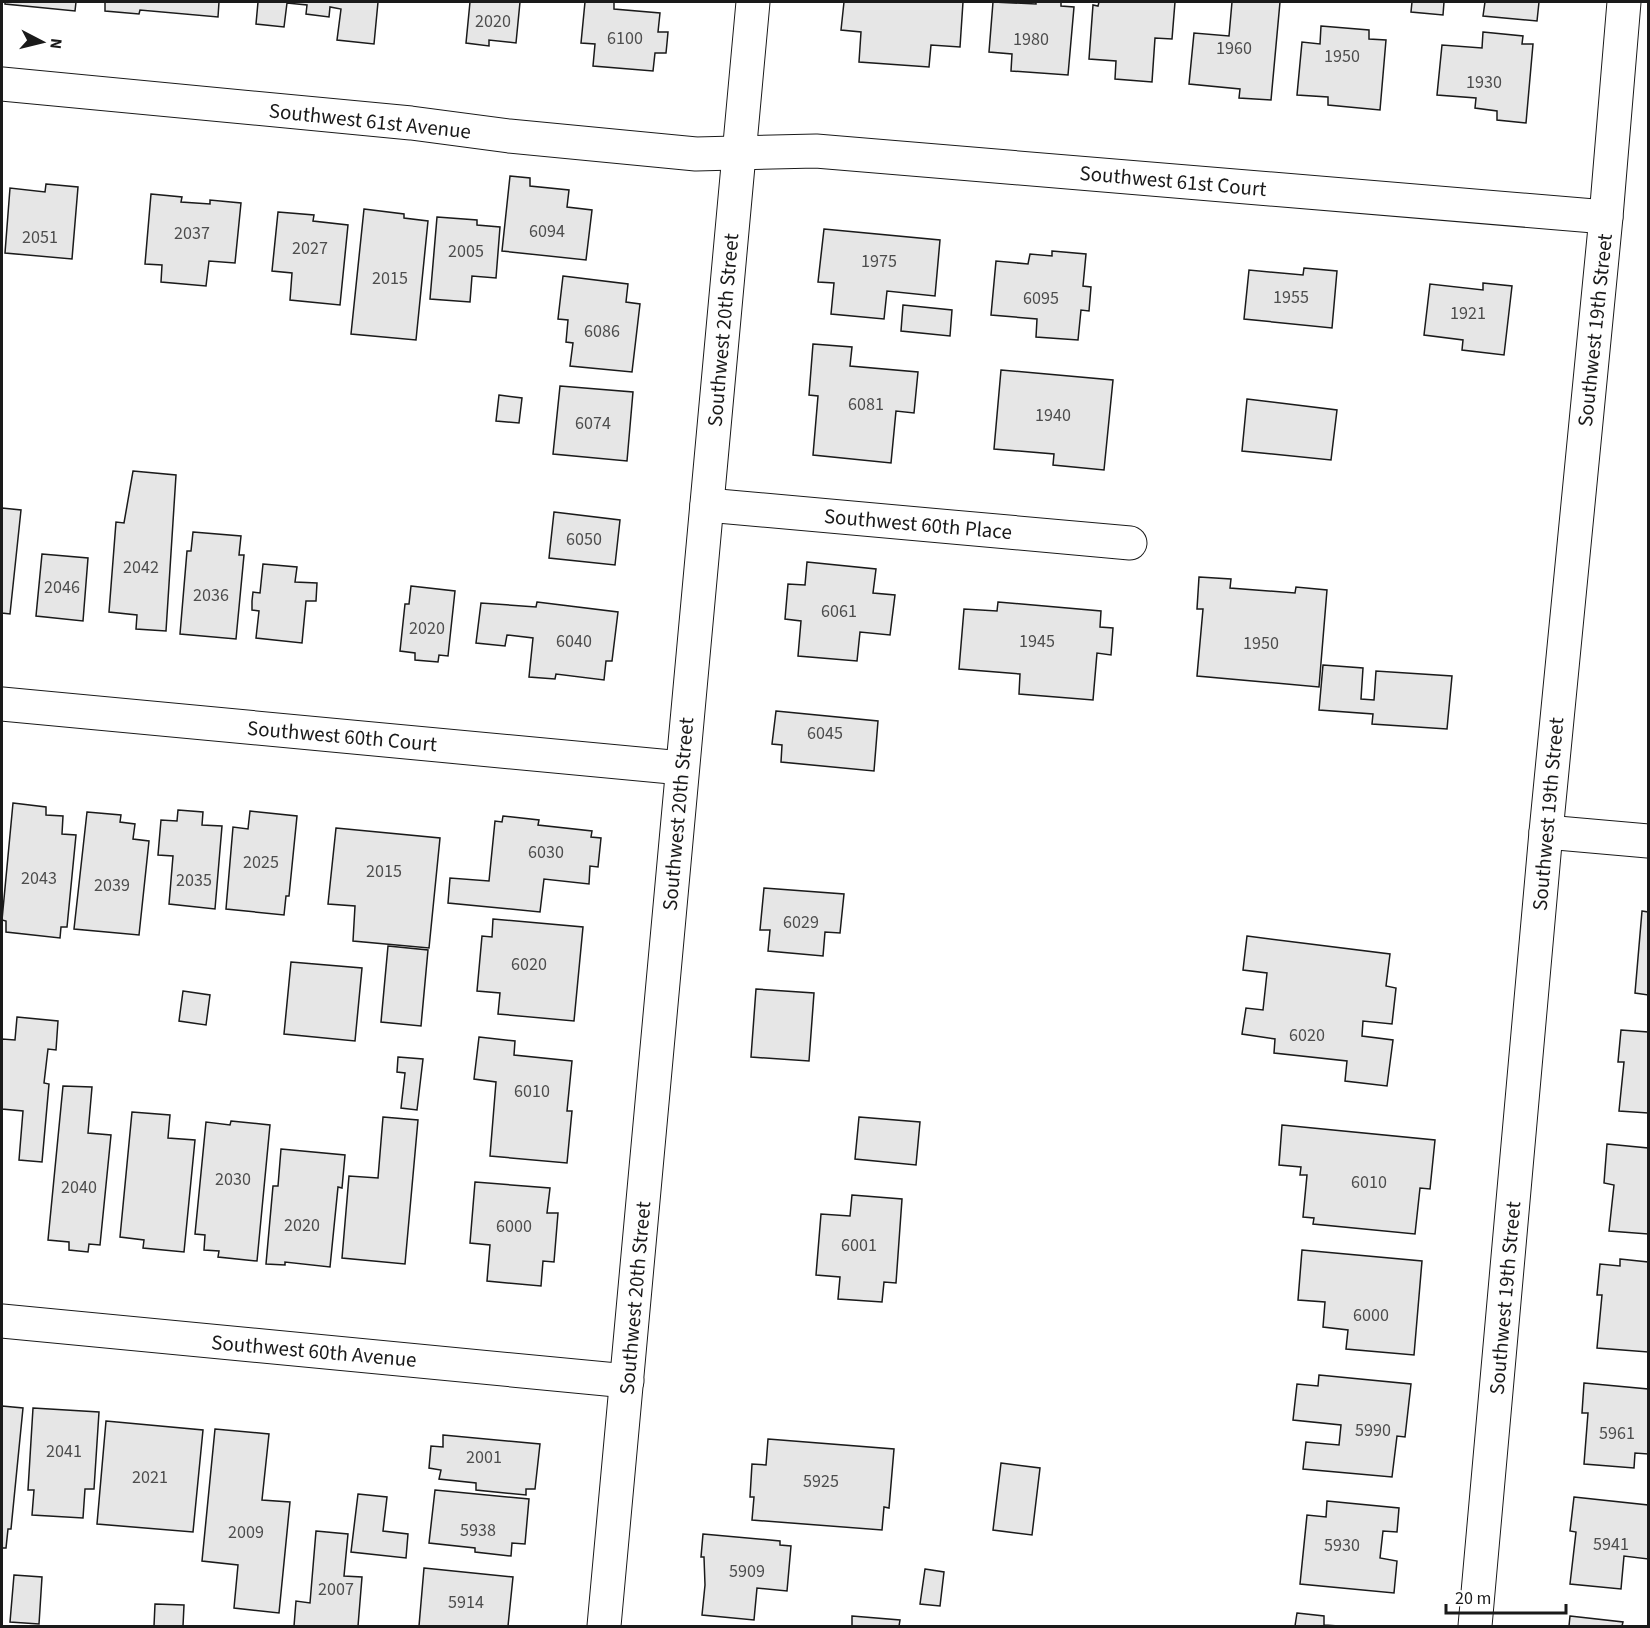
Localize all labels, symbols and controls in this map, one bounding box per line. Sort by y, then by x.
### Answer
house number: 2020 [475,9,511,34]
north arrow [12,12,72,72]
house number: 6100 [607,26,643,51]
house number: 1980 [1013,27,1049,52]
house number: 1960 [1216,36,1252,61]
text: N [44,37,67,50]
house number: 1950 [1324,44,1360,69]
house number: 1930 [1466,70,1502,95]
street label: Southwest 61st Avenue [268,95,472,147]
street label: Southwest 61st Court [1078,158,1268,204]
house number: 6094 [529,219,565,244]
house number: 2037 [174,221,210,246]
house number: 2051 [22,225,58,250]
street label: Southwest 20th Street [700,232,746,428]
street label: Southwest 19th Street [1570,232,1620,428]
house number: 2027 [292,236,328,261]
house number: 2005 [448,239,484,264]
house number: 1975 [861,249,897,274]
house number: 2015 [372,266,408,291]
house number: 1955 [1273,285,1309,310]
house number: 6095 [1023,286,1059,311]
house number: 1921 [1450,301,1486,326]
house number: 6086 [584,319,620,344]
house number: 6081 [848,392,884,417]
house number: 1940 [1035,403,1071,428]
house number: 6074 [575,411,611,436]
street label: Southwest 60th Place [823,501,1013,547]
house number: 6050 [566,527,602,552]
house number: 2042 [123,555,159,580]
house number: 2046 [44,575,80,600]
house number: 2036 [193,583,229,608]
house number: 6061 [821,599,857,624]
house number: 2020 [409,616,445,641]
house number: 6040 [556,629,592,654]
house number: 1945 [1019,629,1055,654]
house number: 1950 [1243,631,1279,656]
street label: Southwest 60th Court [246,713,438,759]
street label: Southwest 20th Street [655,716,701,912]
street label: Southwest 19th Street [1525,716,1571,912]
house number: 6045 [807,721,843,746]
house number: 6030 [528,840,564,865]
house number: 2025 [243,850,279,875]
house number: 2015 [366,859,402,884]
house number: 2043 [21,866,57,891]
house number: 2035 [176,868,212,893]
house number: 2039 [94,873,130,898]
house number: 6029 [783,910,819,935]
house number: 6020 [511,952,547,977]
house number: 6020 [1289,1023,1325,1048]
house number: 6010 [514,1079,550,1104]
house number: 2030 [215,1167,251,1192]
house number: 6010 [1351,1170,1387,1195]
house number: 2040 [61,1175,97,1200]
street label: Southwest 20th Street [612,1200,658,1396]
street label: Southwest 19th Street [1482,1200,1528,1396]
house number: 2020 [284,1213,320,1238]
house number: 6000 [496,1214,532,1239]
house number: 6001 [841,1233,877,1258]
house number: 6000 [1353,1303,1389,1328]
street label: Southwest 60th Avenue [210,1327,418,1375]
house number: 5990 [1355,1418,1391,1443]
house number: 5961 [1599,1421,1635,1446]
house number: 2041 [46,1439,82,1464]
house number: 2001 [466,1445,502,1470]
house number: 2021 [132,1465,168,1490]
house number: 5925 [803,1469,839,1494]
house number: 5938 [460,1518,496,1543]
house number: 2009 [228,1520,264,1545]
house number: 5941 [1593,1532,1629,1557]
house number: 5930 [1324,1533,1360,1558]
house number: 5909 [729,1559,765,1584]
house number: 2007 [318,1577,354,1602]
scale bar [1446,1577,1566,1615]
text: 20 m [1455,1586,1491,1611]
house number: 5914 [448,1590,484,1615]

